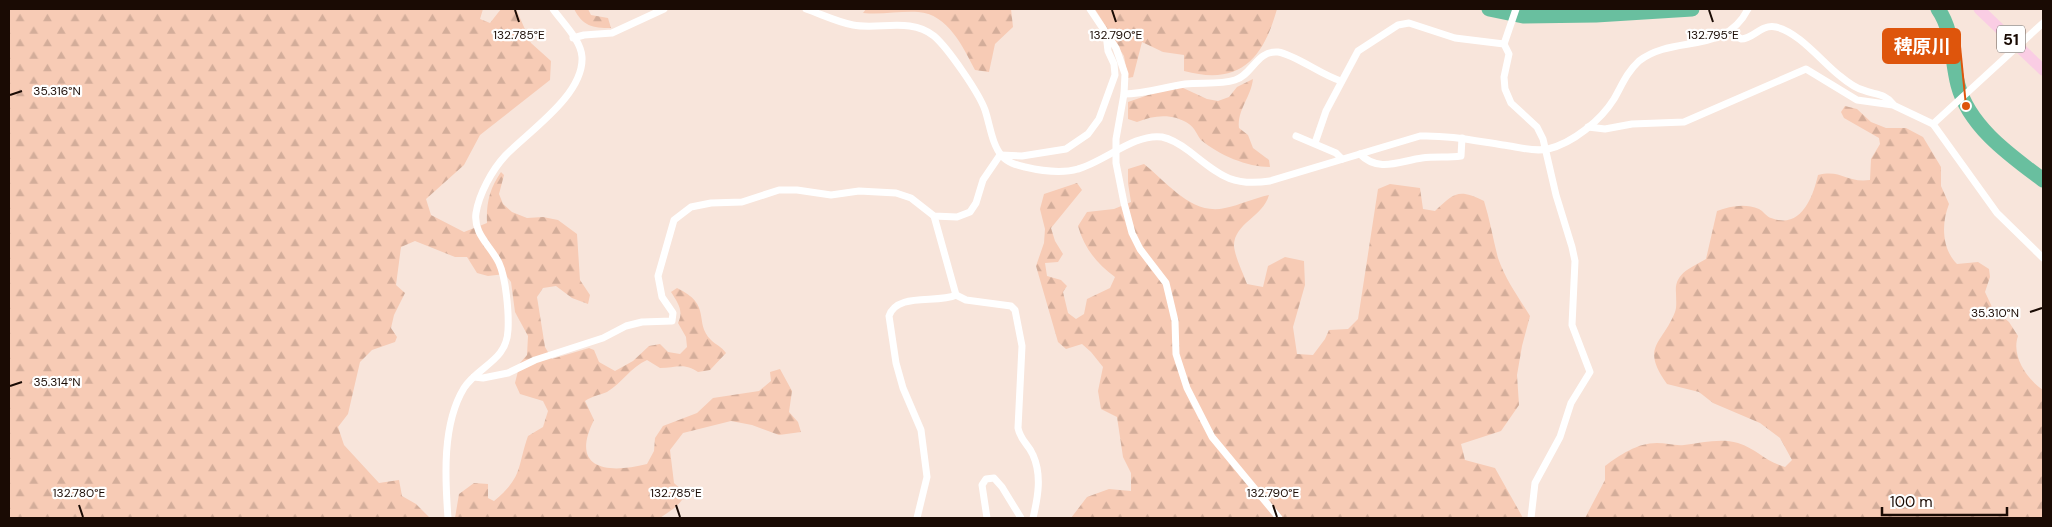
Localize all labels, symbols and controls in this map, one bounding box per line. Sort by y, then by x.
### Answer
road number: 51 [1997,26,2025,52]
text: 132.785°E [493,27,545,43]
text: 132.790°E [1090,27,1142,43]
text: 132.795°E [1687,27,1739,43]
callout: 稗原川 [1883,29,1960,63]
text: 稗原川 [1893,34,1951,59]
text: 35.316°N [33,83,81,99]
text: 35.310°N [1971,305,2019,321]
text: 35.314°N [33,374,81,390]
scale bar [1882,484,2007,516]
text: 132.780°E [53,485,105,501]
text: 132.785°E [650,485,702,501]
text: 132.790°E [1247,485,1299,501]
text: 100 m [1890,492,1933,512]

